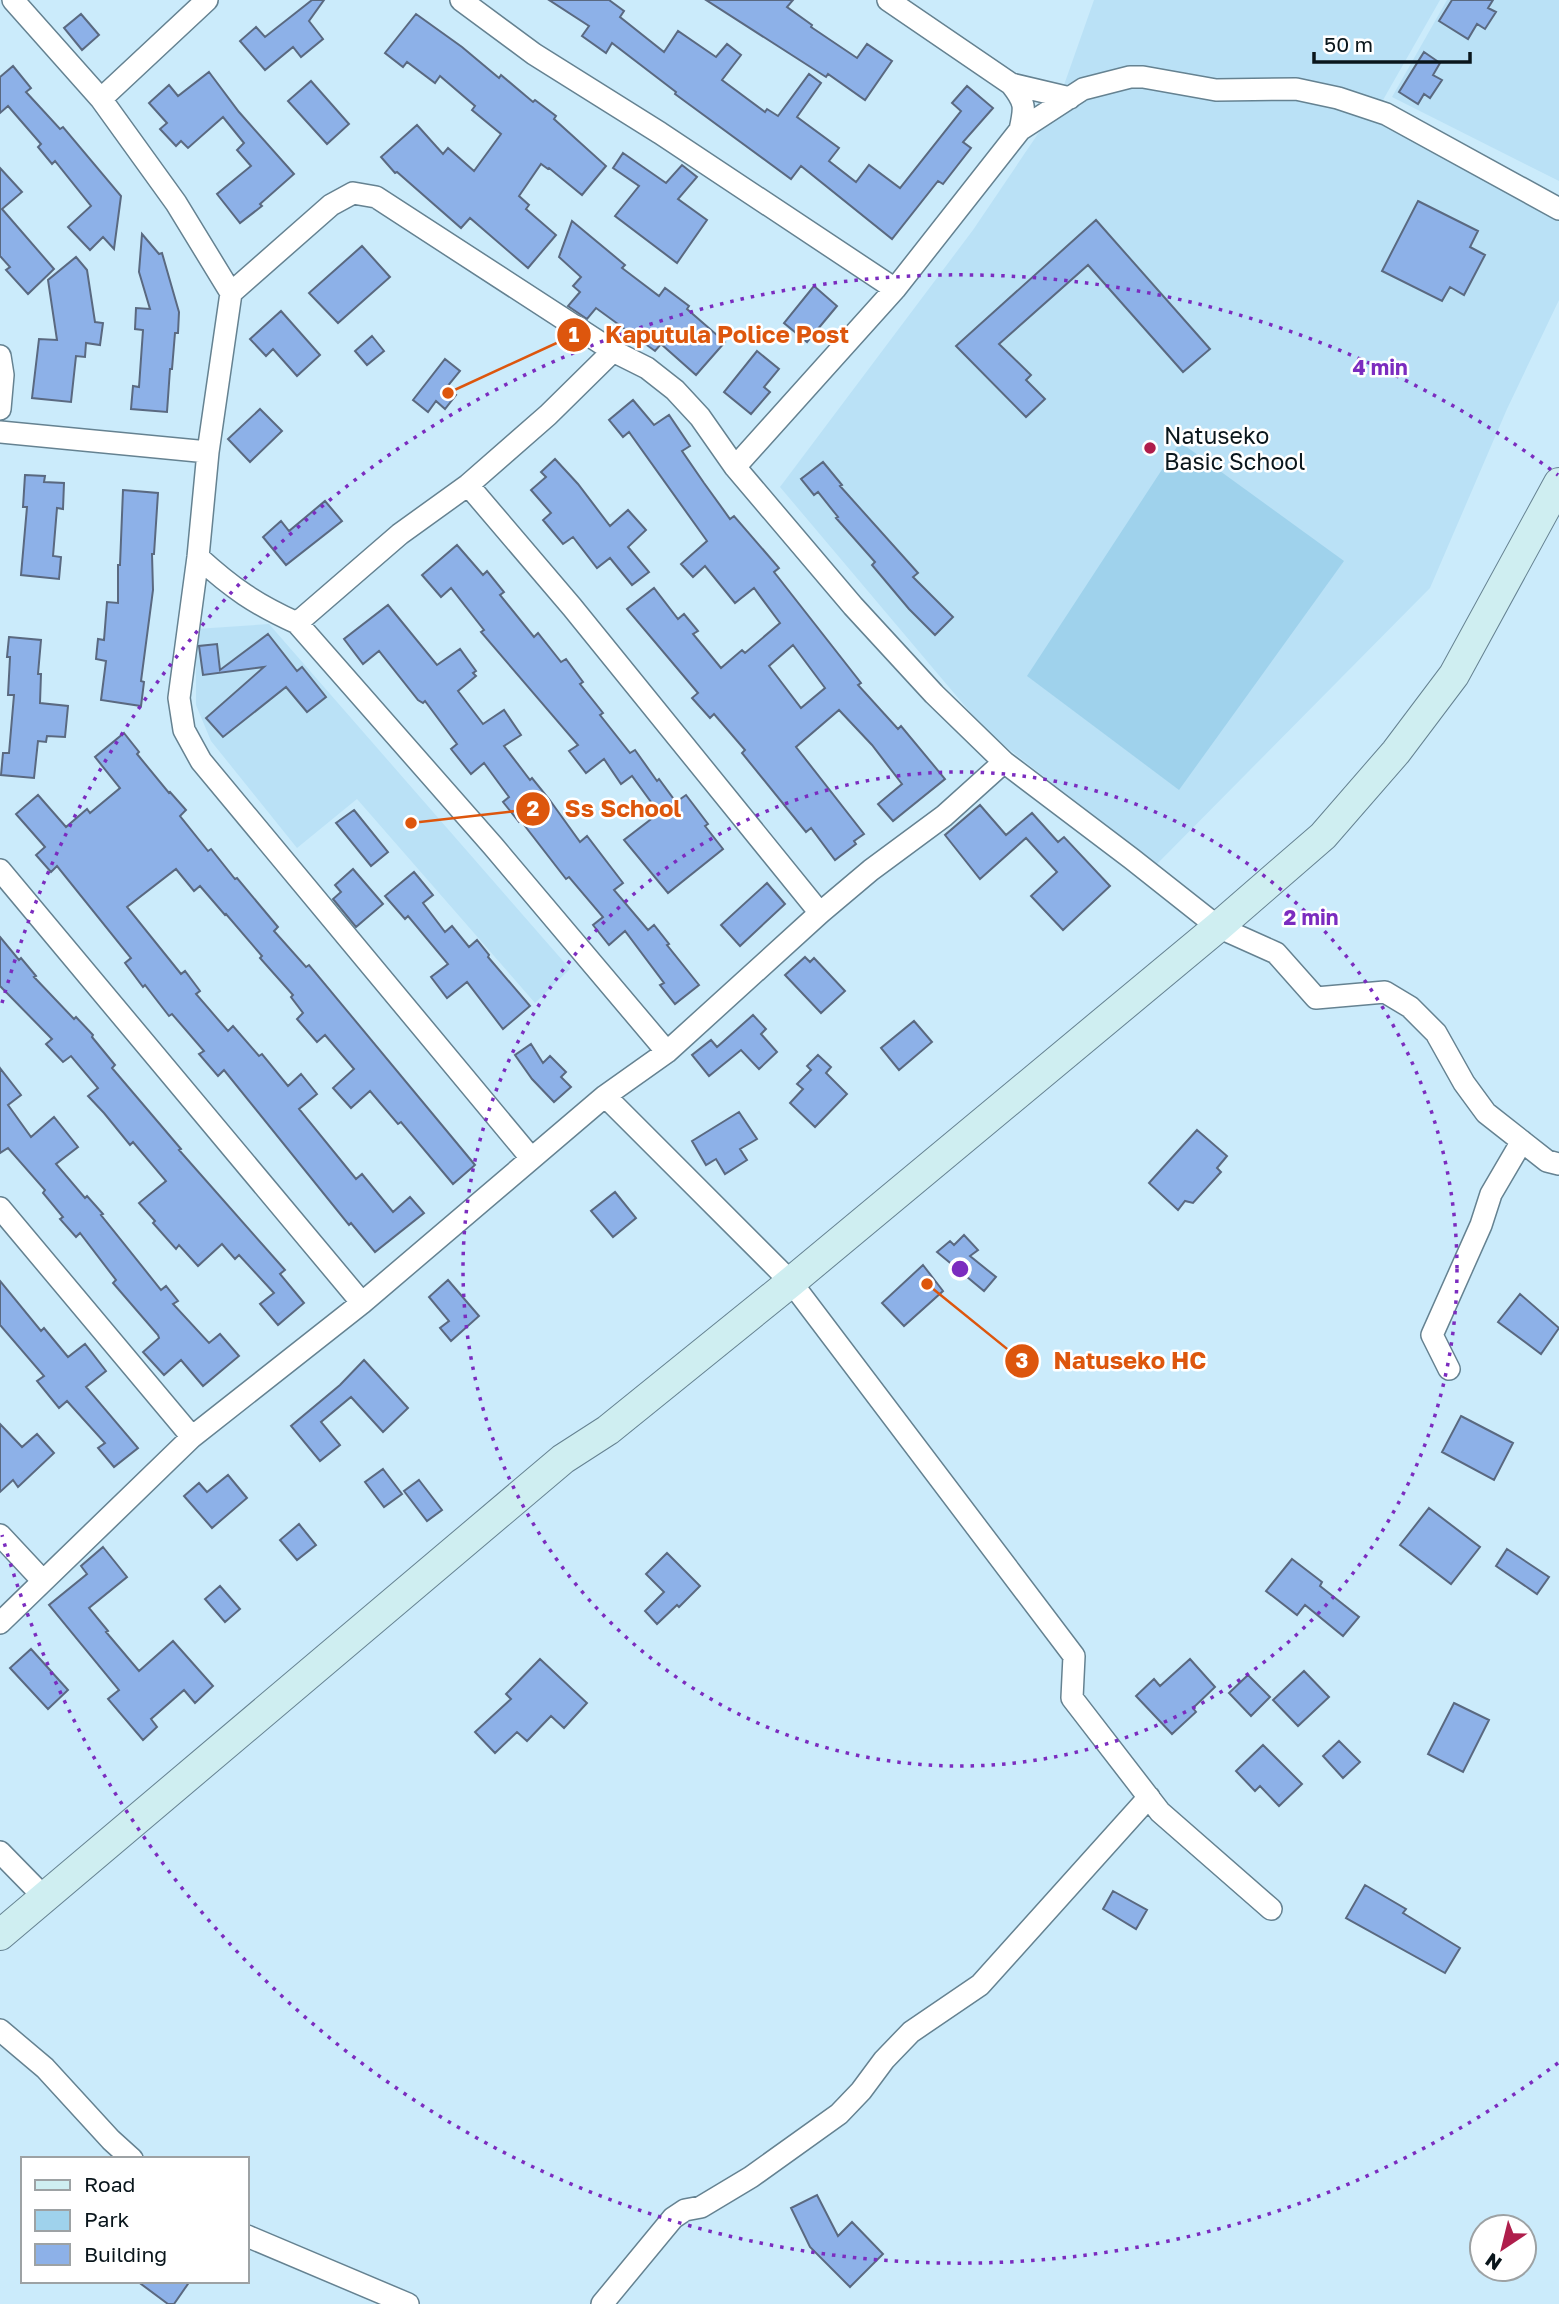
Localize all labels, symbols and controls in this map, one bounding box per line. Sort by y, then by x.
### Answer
scale bar [1314,21,1470,65]
text: 50 m [1324,31,1373,57]
callout: Kaputula Police Post [556,313,863,358]
text: Kaputula Police Post [605,319,849,348]
text: 1 [569,321,580,347]
text: 4 min [1352,354,1408,380]
place label: Natuseko Basic School [1164,421,1305,475]
marker: Natuseko Basic School [1142,440,1158,456]
callout: Ss School [516,787,696,832]
text: Ss School [565,793,681,822]
text: 2 [527,795,540,821]
text: 2 min [1284,904,1338,930]
centre of rings [948,1257,972,1281]
callout: Natuseko HC [1005,1338,1221,1383]
text: Natuseko HC [1054,1345,1206,1374]
text: 3 [1016,1347,1028,1373]
legend [21,2157,248,2283]
text: Road [84,2171,135,2197]
text: Park [84,2206,130,2232]
north arrow [1468,2213,1538,2283]
text: Building [84,2241,167,2267]
text: N [1480,2249,1505,2276]

